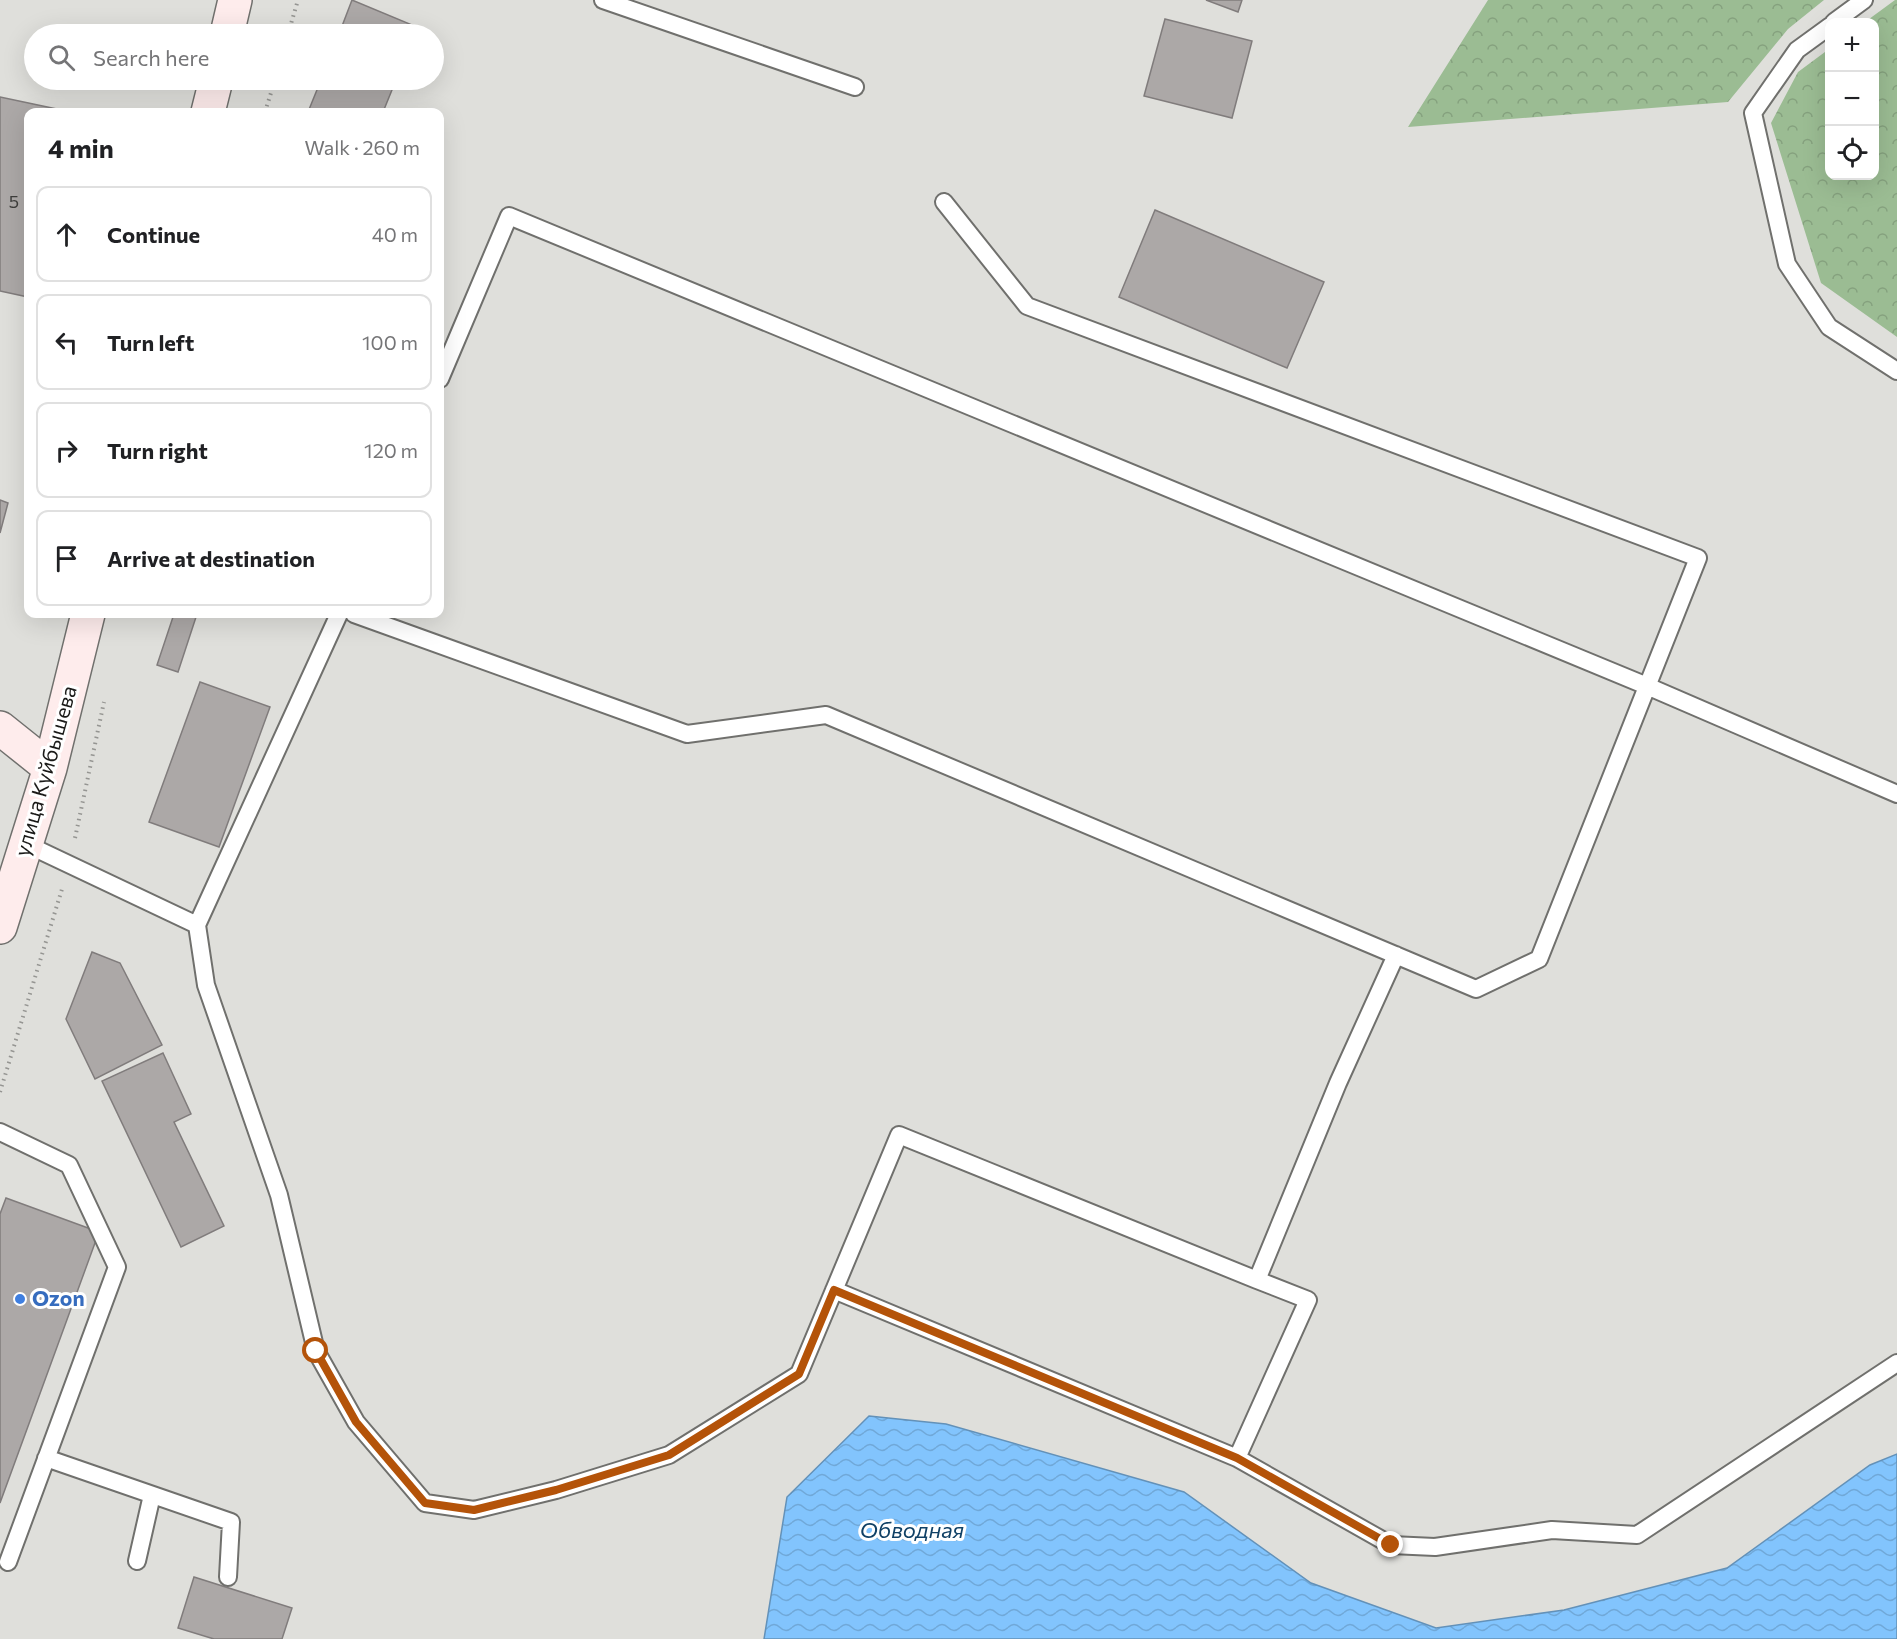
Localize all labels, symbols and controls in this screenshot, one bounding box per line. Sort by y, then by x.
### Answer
map controls [1825,18,1879,180]
button: + [1825,18,1879,72]
search box [24,24,444,90]
icon: search [45,41,78,74]
text: Search here [93,44,209,71]
button: − [1825,72,1879,126]
button: locate [1825,126,1879,180]
text: 4 min [48,132,114,163]
text: Walk · 260 m [304,135,420,159]
house number: 5 [9,190,19,212]
icon: ahead [50,218,83,251]
text: Continue [107,221,200,248]
text: 40 m [372,222,418,246]
icon: left [50,326,83,359]
text: Turn left [107,329,194,356]
text: 100 m [362,330,418,354]
icon: right [50,434,83,467]
text: Turn right [107,437,208,464]
text: 120 m [364,438,418,462]
icon: arrive [50,542,83,575]
text: Arrive at destination [107,545,315,572]
street label: улица Куйбышева [8,682,81,859]
place label: Ozon [32,1285,85,1310]
marker: Ozon [13,1292,27,1306]
route start [302,1337,328,1363]
water label: Обводная [860,1516,964,1543]
route end [1377,1531,1403,1557]

